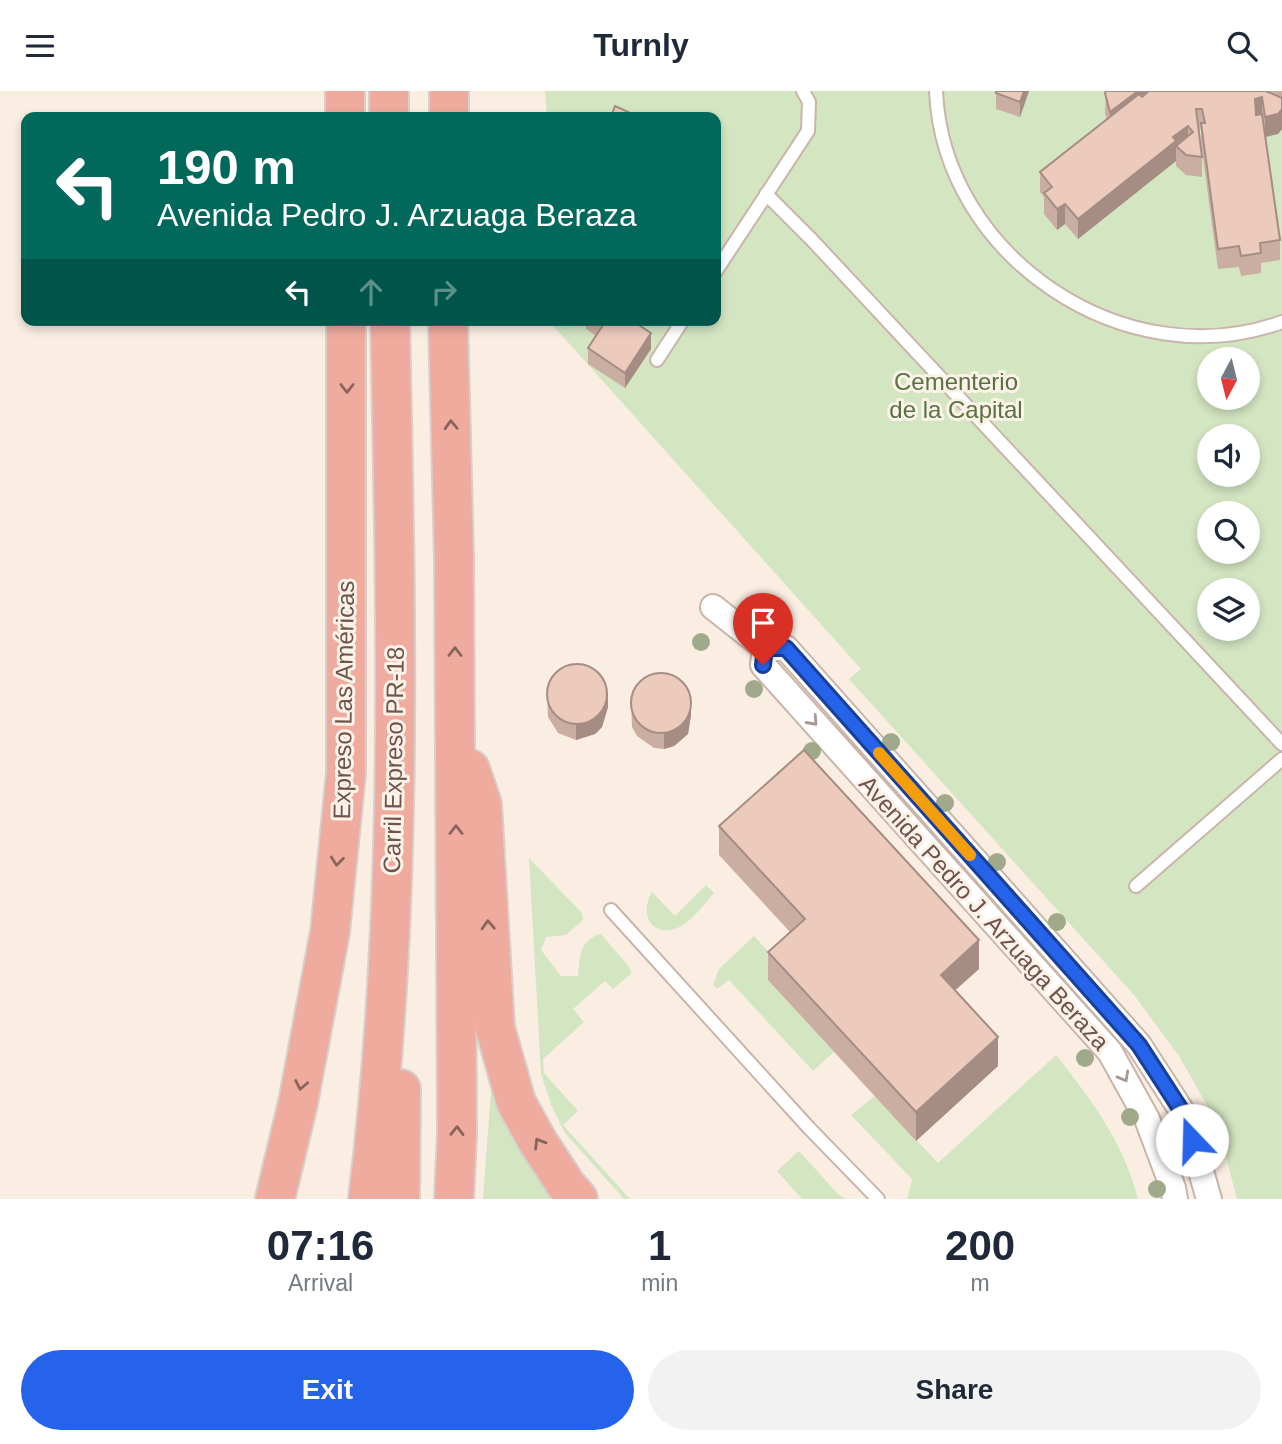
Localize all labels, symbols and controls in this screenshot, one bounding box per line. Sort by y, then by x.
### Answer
icon: menu [21,27,59,65]
text: Turnly [593,27,689,63]
icon: search [1223,27,1261,65]
icon: left [42,140,133,231]
text: 190 m [157,140,296,194]
text: Avenida Pedro J. Arzuaga Beraza [157,197,637,233]
icon: left [279,273,317,311]
icon: ahead [352,273,390,311]
icon: right [425,273,463,311]
north arrow [1197,347,1260,409]
map controls [1197,347,1260,641]
park label: Cementerio de la Capital [889,368,1023,423]
one-way arrow [339,384,355,394]
one-way arrow [443,419,459,430]
button: sound [1197,424,1260,487]
button: search [1197,501,1260,564]
button: layers [1197,578,1260,641]
street label: Expreso Las Américas [328,580,359,820]
pin [733,593,793,665]
icon: arrive [744,604,782,642]
street label: Carril Expreso PR-18 [378,646,409,874]
one-way arrow [447,647,463,657]
one-way arrow [805,713,818,726]
street label: Avenida Pedro J. Arzuaga Beraza [854,770,1115,1056]
one-way arrow [448,824,463,835]
one-way arrow [330,855,345,866]
one-way arrow [481,919,496,930]
one-way arrow [1116,1070,1129,1082]
one-way arrow [294,1079,309,1091]
position arrow [1155,1103,1229,1177]
one-way arrow [449,1125,465,1136]
one-way arrow [534,1138,547,1151]
text: 07:16 [267,1222,374,1269]
text: 1 [648,1222,671,1269]
text: 200 [945,1222,1015,1269]
text: Arrival [288,1270,353,1296]
text: min [641,1270,678,1296]
text: m [971,1270,990,1296]
button: Exit [21,1350,634,1430]
button: Share [648,1350,1261,1430]

